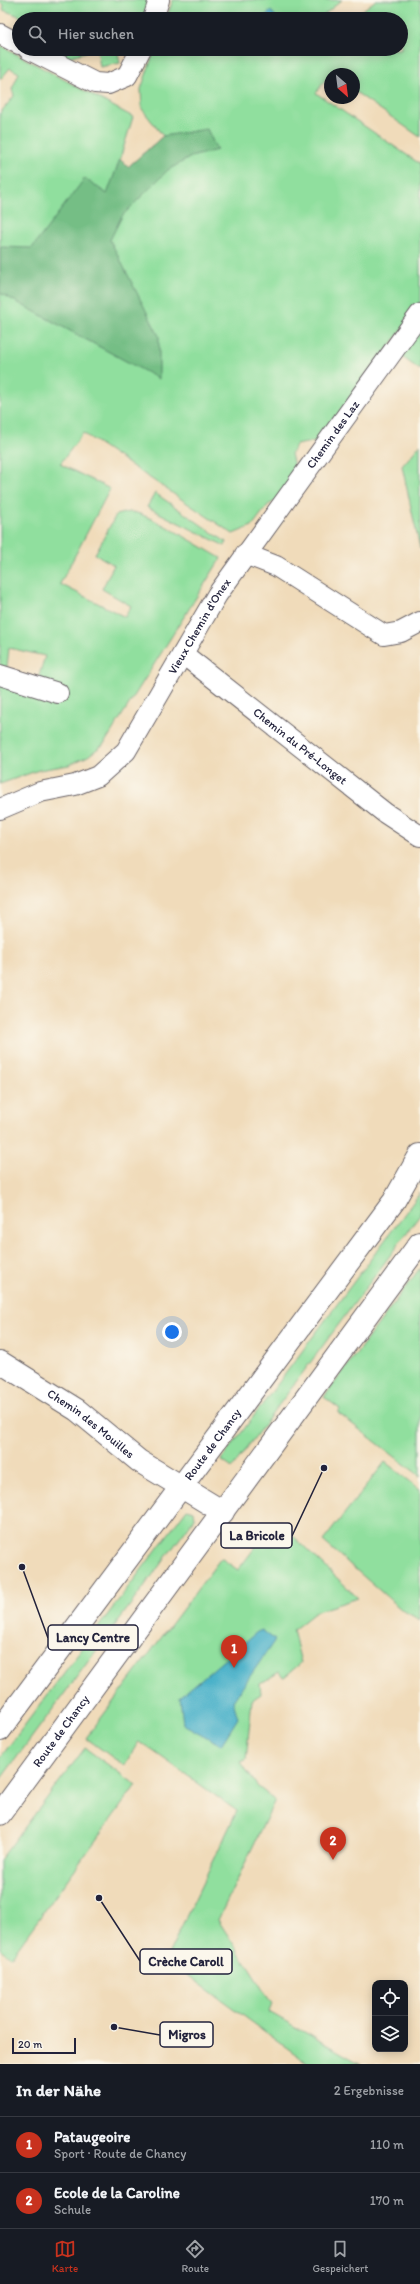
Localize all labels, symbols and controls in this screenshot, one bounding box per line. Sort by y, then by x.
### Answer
search box [12,12,408,56]
icon: search [26,23,48,45]
text: Hier suchen [58,25,134,43]
north arrow [324,68,360,104]
street label: Chemin des Laz [304,397,362,471]
street label: Vieux Chemin d'Onex [165,576,234,677]
street label: Chemin du Pré-Longet [250,705,350,788]
your location [162,1322,182,1342]
street label: Chemin des Mouilles [45,1386,137,1461]
street label: Route de Chancy [181,1406,244,1483]
callout: La Bricole [221,1523,292,1548]
text: La Bricole [229,1528,285,1543]
callout: Lancy Centre [48,1625,138,1650]
text: Lancy Centre [56,1630,130,1646]
pin: 1 [221,1635,247,1668]
street label: Route de Chancy [30,1692,92,1770]
pin: 2 [320,1827,346,1860]
callout: Crèche Caroll [140,1949,232,1974]
text: Crèche Caroll [148,1954,224,1969]
map controls [372,1980,408,2052]
button: locate [372,1980,408,2016]
button: layers [372,2016,408,2052]
callout: Migros [160,2022,213,2047]
text: Migros [168,2027,206,2043]
scale bar [12,2036,76,2055]
text: 20 m [18,2038,42,2051]
text: In der Nähe [16,2080,101,2100]
text: 2 Ergebnisse [334,2083,404,2098]
text: Pataugeoire [54,2128,131,2146]
text: 1 [26,2137,32,2152]
text: 110 m [370,2137,404,2152]
text: Sport · Route de Chancy [54,2146,186,2161]
text: Ecole de la Caroline [54,2184,180,2202]
text: 2 [26,2193,32,2208]
text: 170 m [370,2193,404,2208]
text: Schule [54,2202,91,2217]
tab: Karte [52,2238,78,2275]
tab: Route [182,2238,209,2275]
tab: Gespeichert [313,2238,368,2275]

